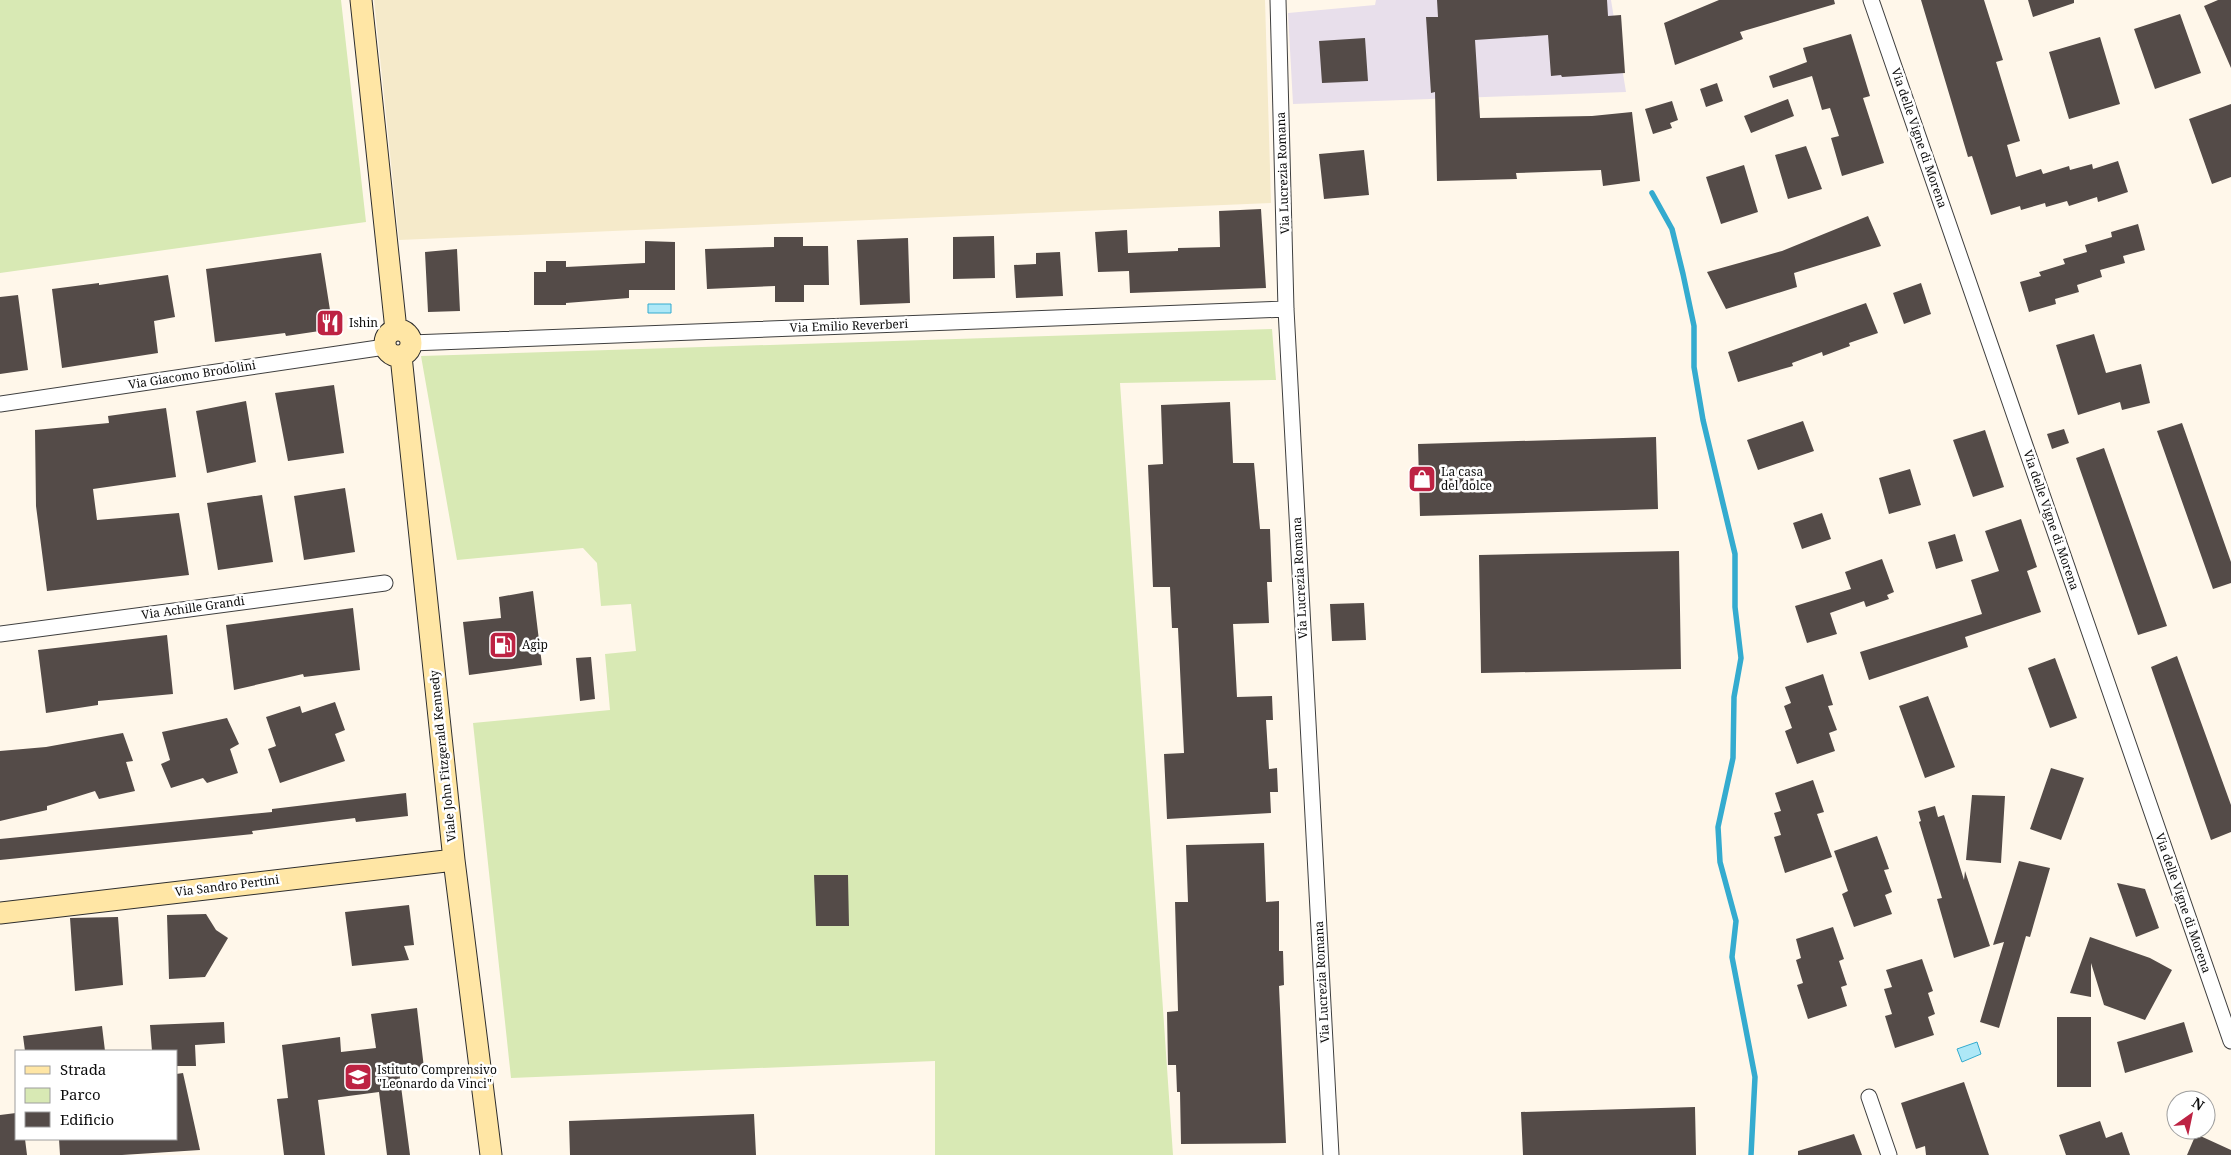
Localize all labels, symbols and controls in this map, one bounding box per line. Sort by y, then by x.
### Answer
street label: Via delle Vigne di Morena [1887,65,1952,210]
street label: Via Lucrezia Romana [1272,111,1293,234]
restaurant icon: Ishin [315,308,345,338]
place label: Ishin [349,314,378,331]
street label: Via Emilio Reverberi [789,315,909,336]
street label: Via Giacomo Brodolini [127,356,257,393]
street label: Via delle Vigne di Morena [2019,447,2084,592]
place label: La casa del dolce [1441,463,1492,494]
shop icon: La casa del dolce [1407,464,1437,494]
street label: Via Lucrezia Romana [1288,516,1311,639]
street label: Via Achille Grandi [140,592,246,623]
fuel station icon: Agip [488,630,518,660]
place label: Agip [522,636,548,653]
street label: Viale John Fitzgerald Kennedy [425,669,460,843]
street label: Via delle Vigne di Morena [2151,830,2216,975]
street label: Via Sandro Pertini [174,871,280,900]
street label: Via Lucrezia Romana [1310,920,1333,1043]
legend [15,1050,178,1140]
text: Strada [60,1059,106,1079]
place label: Istituto Comprensivo "Leonardo da Vinci" [377,1061,497,1092]
school or university icon: Istituto Comprensivo "Leonardo da Vinci" [343,1062,373,1092]
text: Parco [60,1084,101,1104]
north arrow [2166,1090,2216,1140]
text: N [2189,1093,2208,1115]
text: Edificio [60,1109,114,1129]

